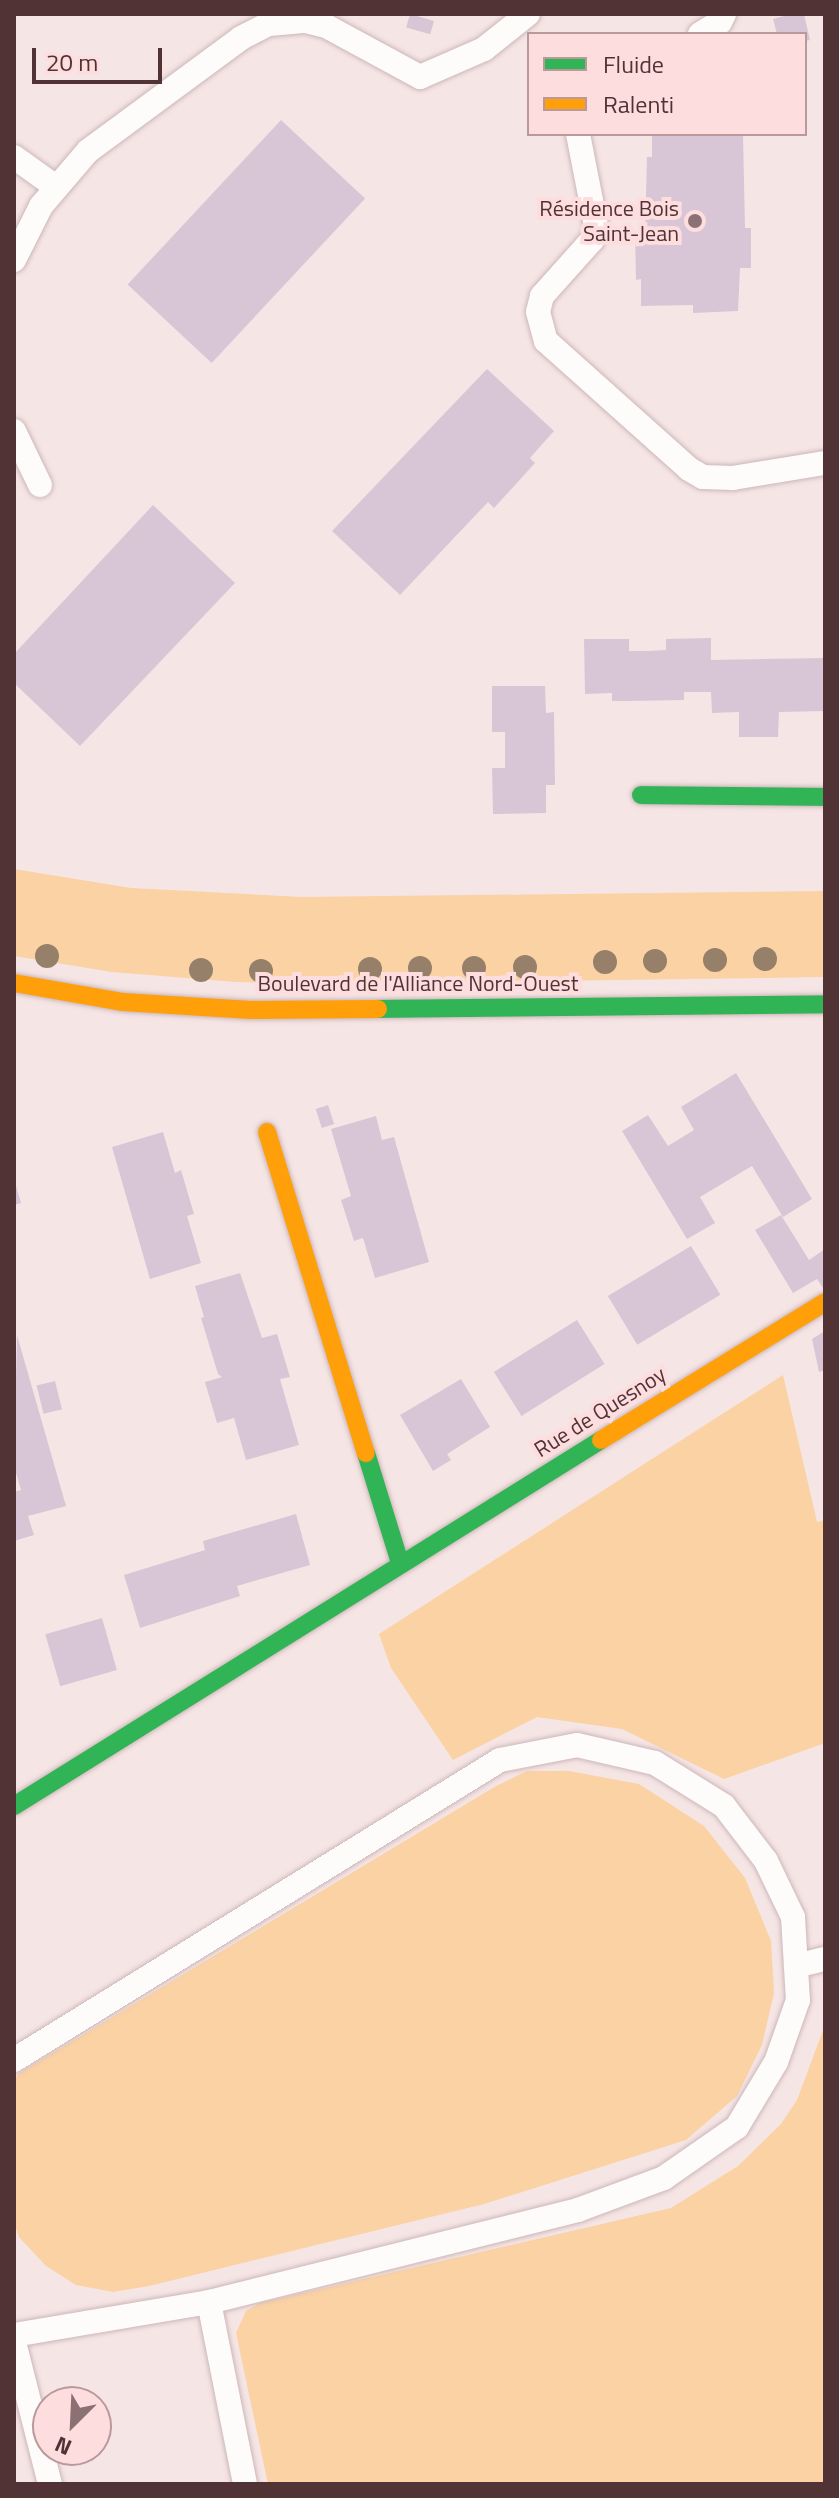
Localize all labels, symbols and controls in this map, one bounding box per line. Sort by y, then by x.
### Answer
scale bar [36,32,166,82]
legend [527,32,807,136]
text: 20 m [46,44,98,80]
text: Fluide [603,46,664,82]
text: Ralenti [603,86,674,122]
place label: Résidence Bois Saint-Jean [539,195,679,246]
marker: Résidence Bois Saint-Jean [686,212,704,230]
street label: Boulevard de l'Alliance Nord-Ouest [258,971,578,997]
street label: Rue de Quesnoy [529,1361,671,1463]
north arrow [32,2386,112,2466]
text: N [49,2427,77,2465]

